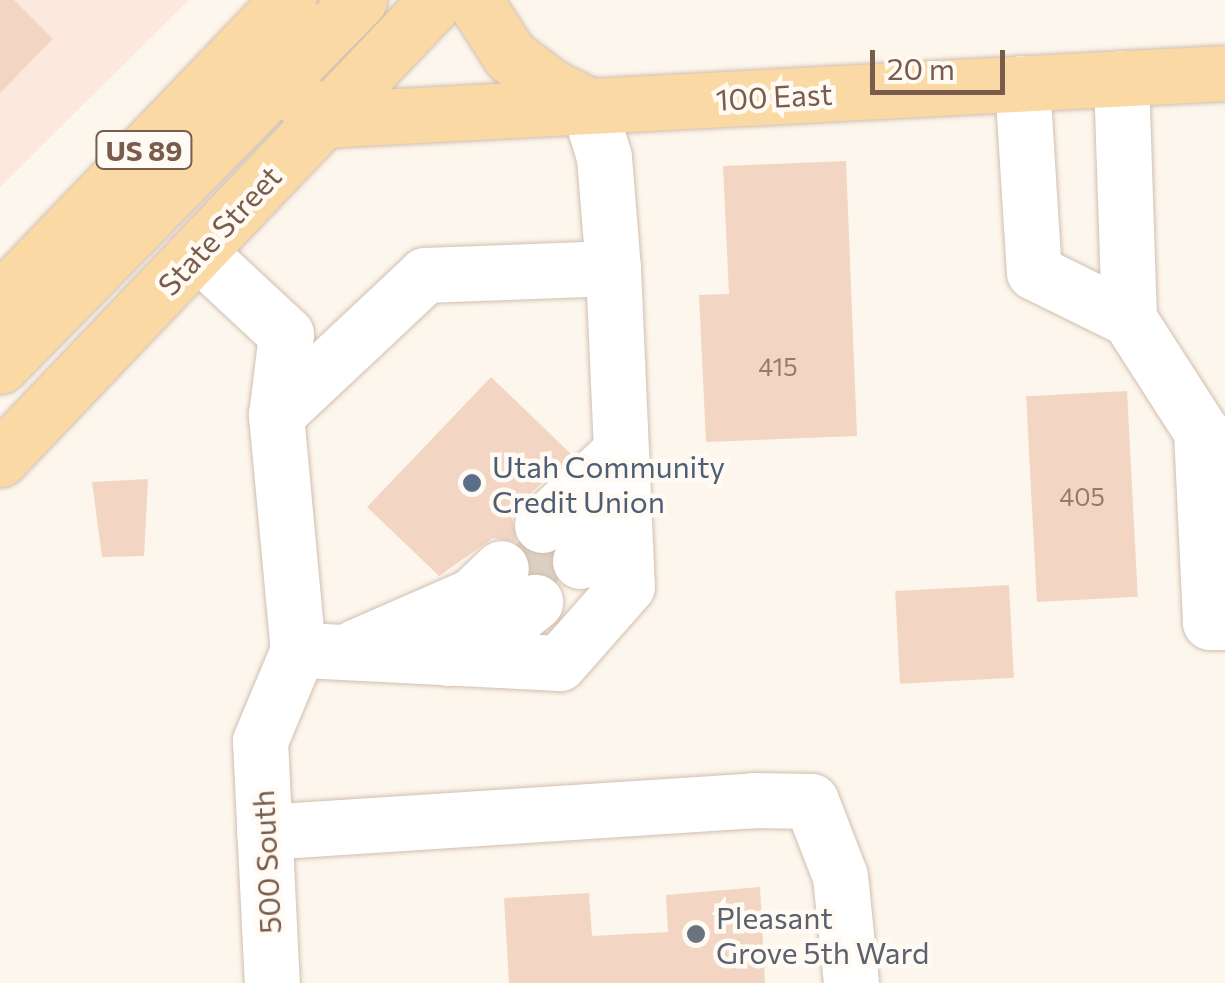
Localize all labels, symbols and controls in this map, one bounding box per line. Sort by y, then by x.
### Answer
scale bar [875,30,1010,92]
text: 20 m [887,49,955,86]
street label: 100 East [715,75,833,117]
road number: US 89 [94,127,194,173]
street label: State Street [150,158,288,302]
house number: 415 [758,351,798,381]
place label: Utah Community Credit Union [492,448,725,518]
marker: Utah Community Credit Union [461,472,483,494]
house number: 405 [1059,481,1105,511]
street label: 500 South [244,789,288,935]
place label: Pleasant Grove 5th Ward [716,899,929,970]
marker: Pleasant Grove 5th Ward [685,923,707,945]

